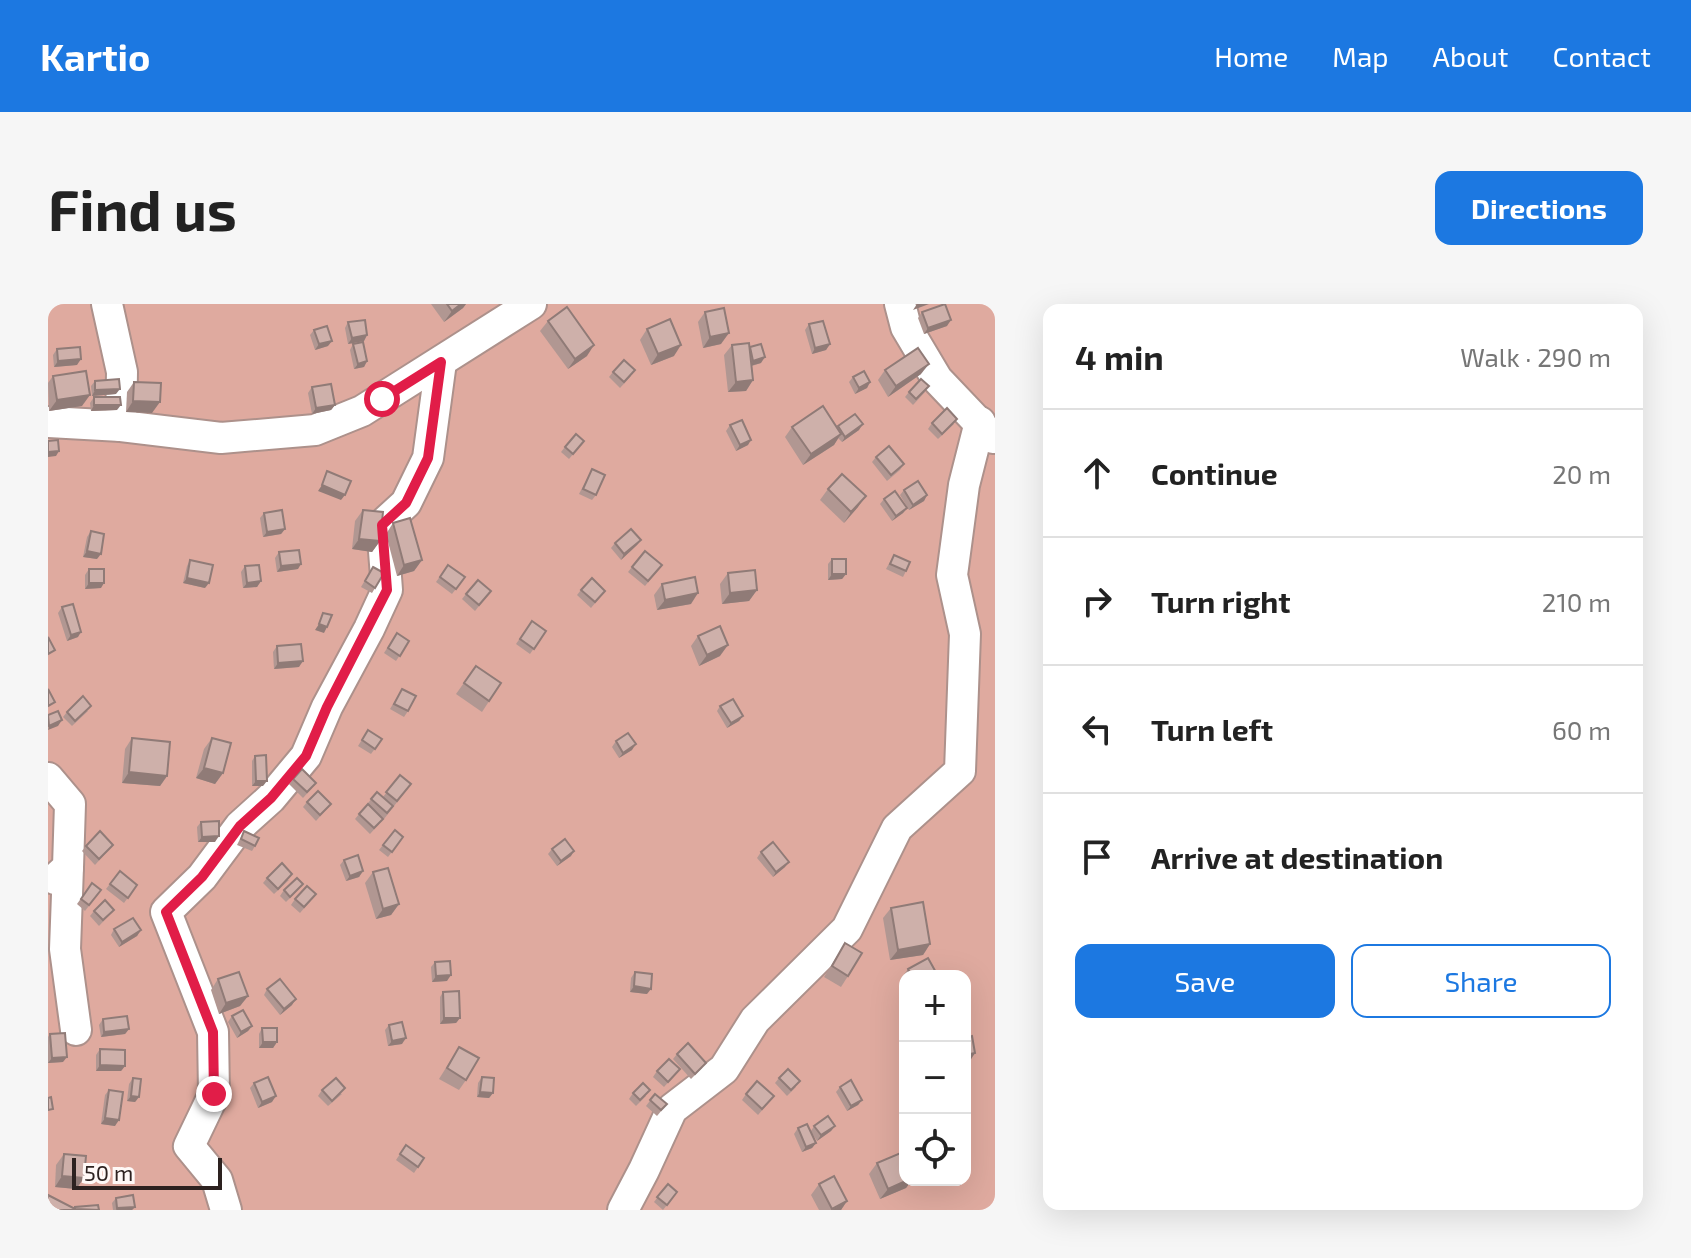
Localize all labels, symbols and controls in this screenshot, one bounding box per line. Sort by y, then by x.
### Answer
text: Kartio [40,33,150,79]
text: Home [1214,39,1288,73]
text: Map [1332,39,1389,73]
text: About [1433,39,1508,73]
text: Contact [1552,39,1651,73]
button: Directions [1435,171,1643,245]
text: Find us [48,175,237,242]
text: 4 min [1075,336,1164,377]
text: Walk · 290 m [1460,341,1611,372]
route start [364,381,400,417]
icon: ahead [1075,451,1119,495]
text: Continue [1151,455,1278,491]
text: 20 m [1552,458,1611,489]
icon: right [1075,579,1119,623]
text: Turn right [1151,583,1291,619]
text: 210 m [1542,586,1611,617]
icon: left [1075,707,1119,751]
text: Turn left [1151,711,1273,747]
text: 60 m [1552,714,1611,745]
icon: arrive [1075,835,1119,879]
text: Arrive at destination [1151,839,1443,875]
button: Save [1075,944,1335,1018]
button: Share [1351,944,1611,1018]
map controls [899,970,971,1186]
button: + [899,970,971,1042]
button: − [899,1042,971,1114]
route end [196,1076,232,1112]
button: locate [899,1114,971,1186]
scale bar [72,1154,222,1190]
text: 50 m [84,1159,133,1185]

